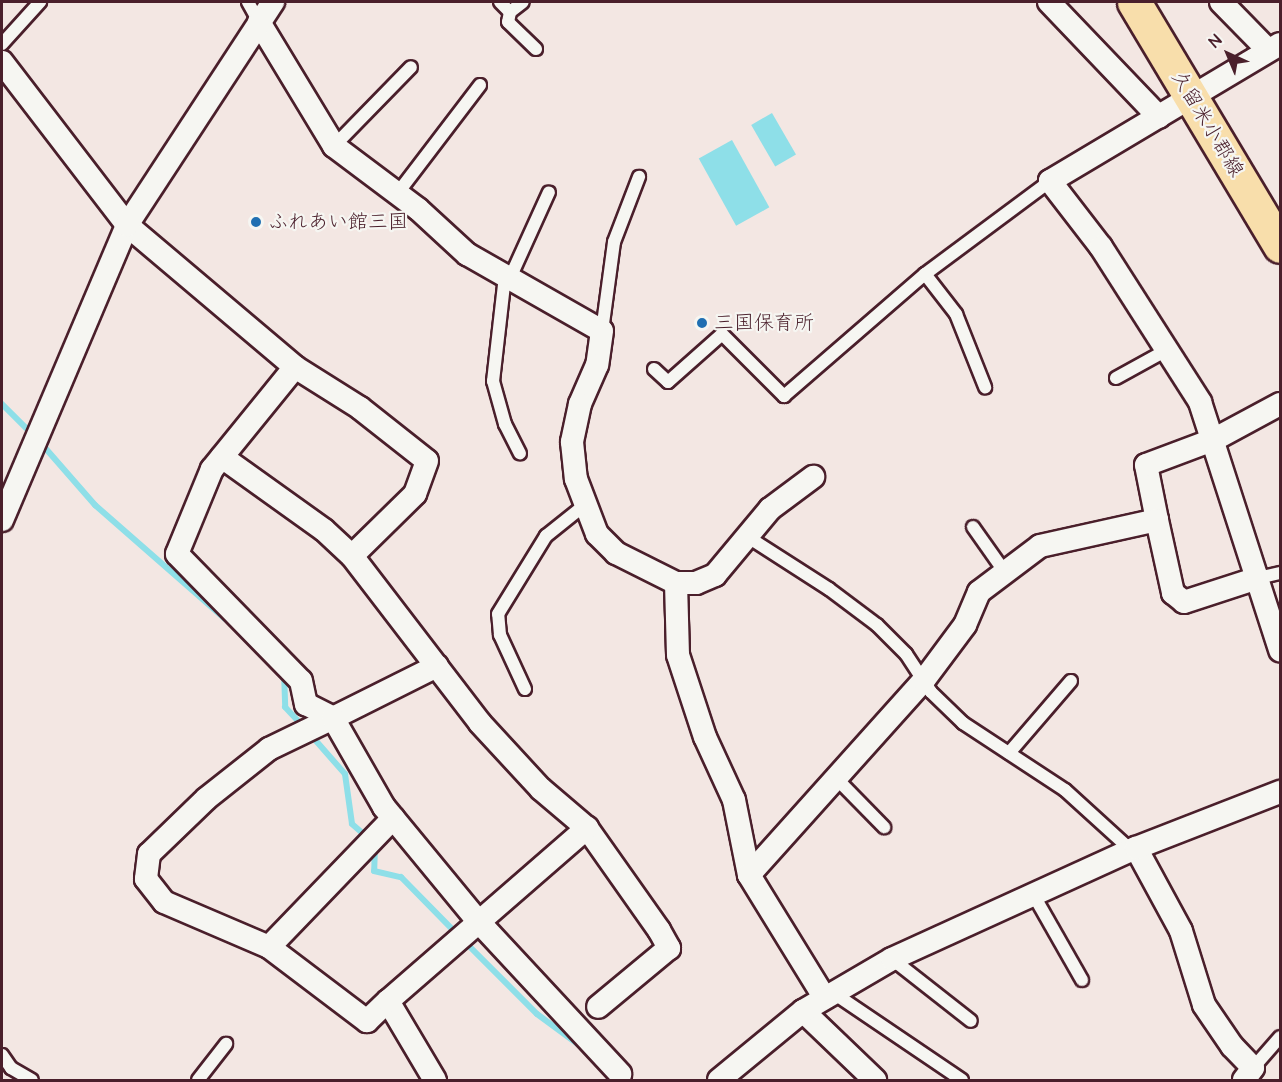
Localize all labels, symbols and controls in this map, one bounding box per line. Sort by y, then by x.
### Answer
north arrow [1198,24,1258,84]
text: N [1204,30,1227,52]
street label: 久留米小郡線 [1166,66,1248,182]
place label: ふれあい館三国 [268,210,408,234]
marker: ふれあい館三国 [249,215,263,229]
place label: 三国保育所 [714,311,814,335]
marker: 三国保育所 [695,316,709,330]

